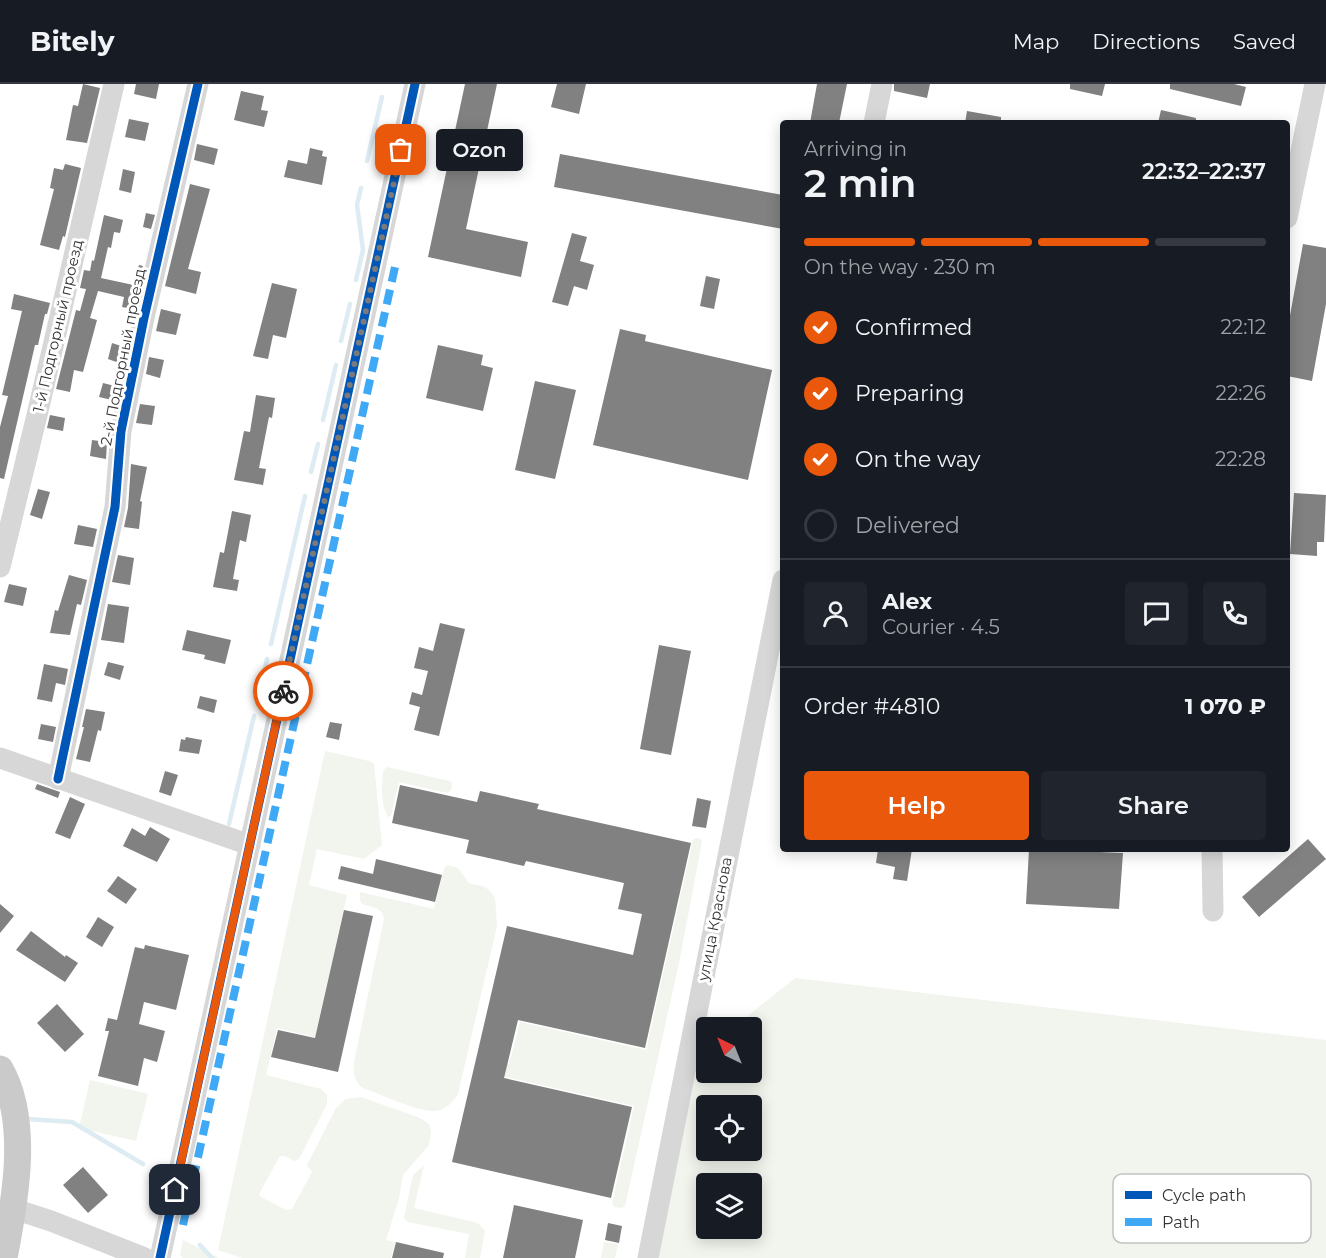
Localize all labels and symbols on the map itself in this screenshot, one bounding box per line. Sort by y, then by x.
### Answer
pin [375,124,426,175]
callout: Ozon [437,129,524,171]
street label: 1-й Подгорный проезд [28,237,87,414]
street label: 2-й Подгорный проезд [96,267,149,447]
courier [253,661,313,721]
street label: улица Краснова [693,855,736,984]
north arrow [696,1017,762,1083]
pin [149,1164,200,1215]
legend [1113,1174,1311,1243]
text: Cycle path [1162,1186,1246,1205]
text: Path [1162,1213,1200,1232]

